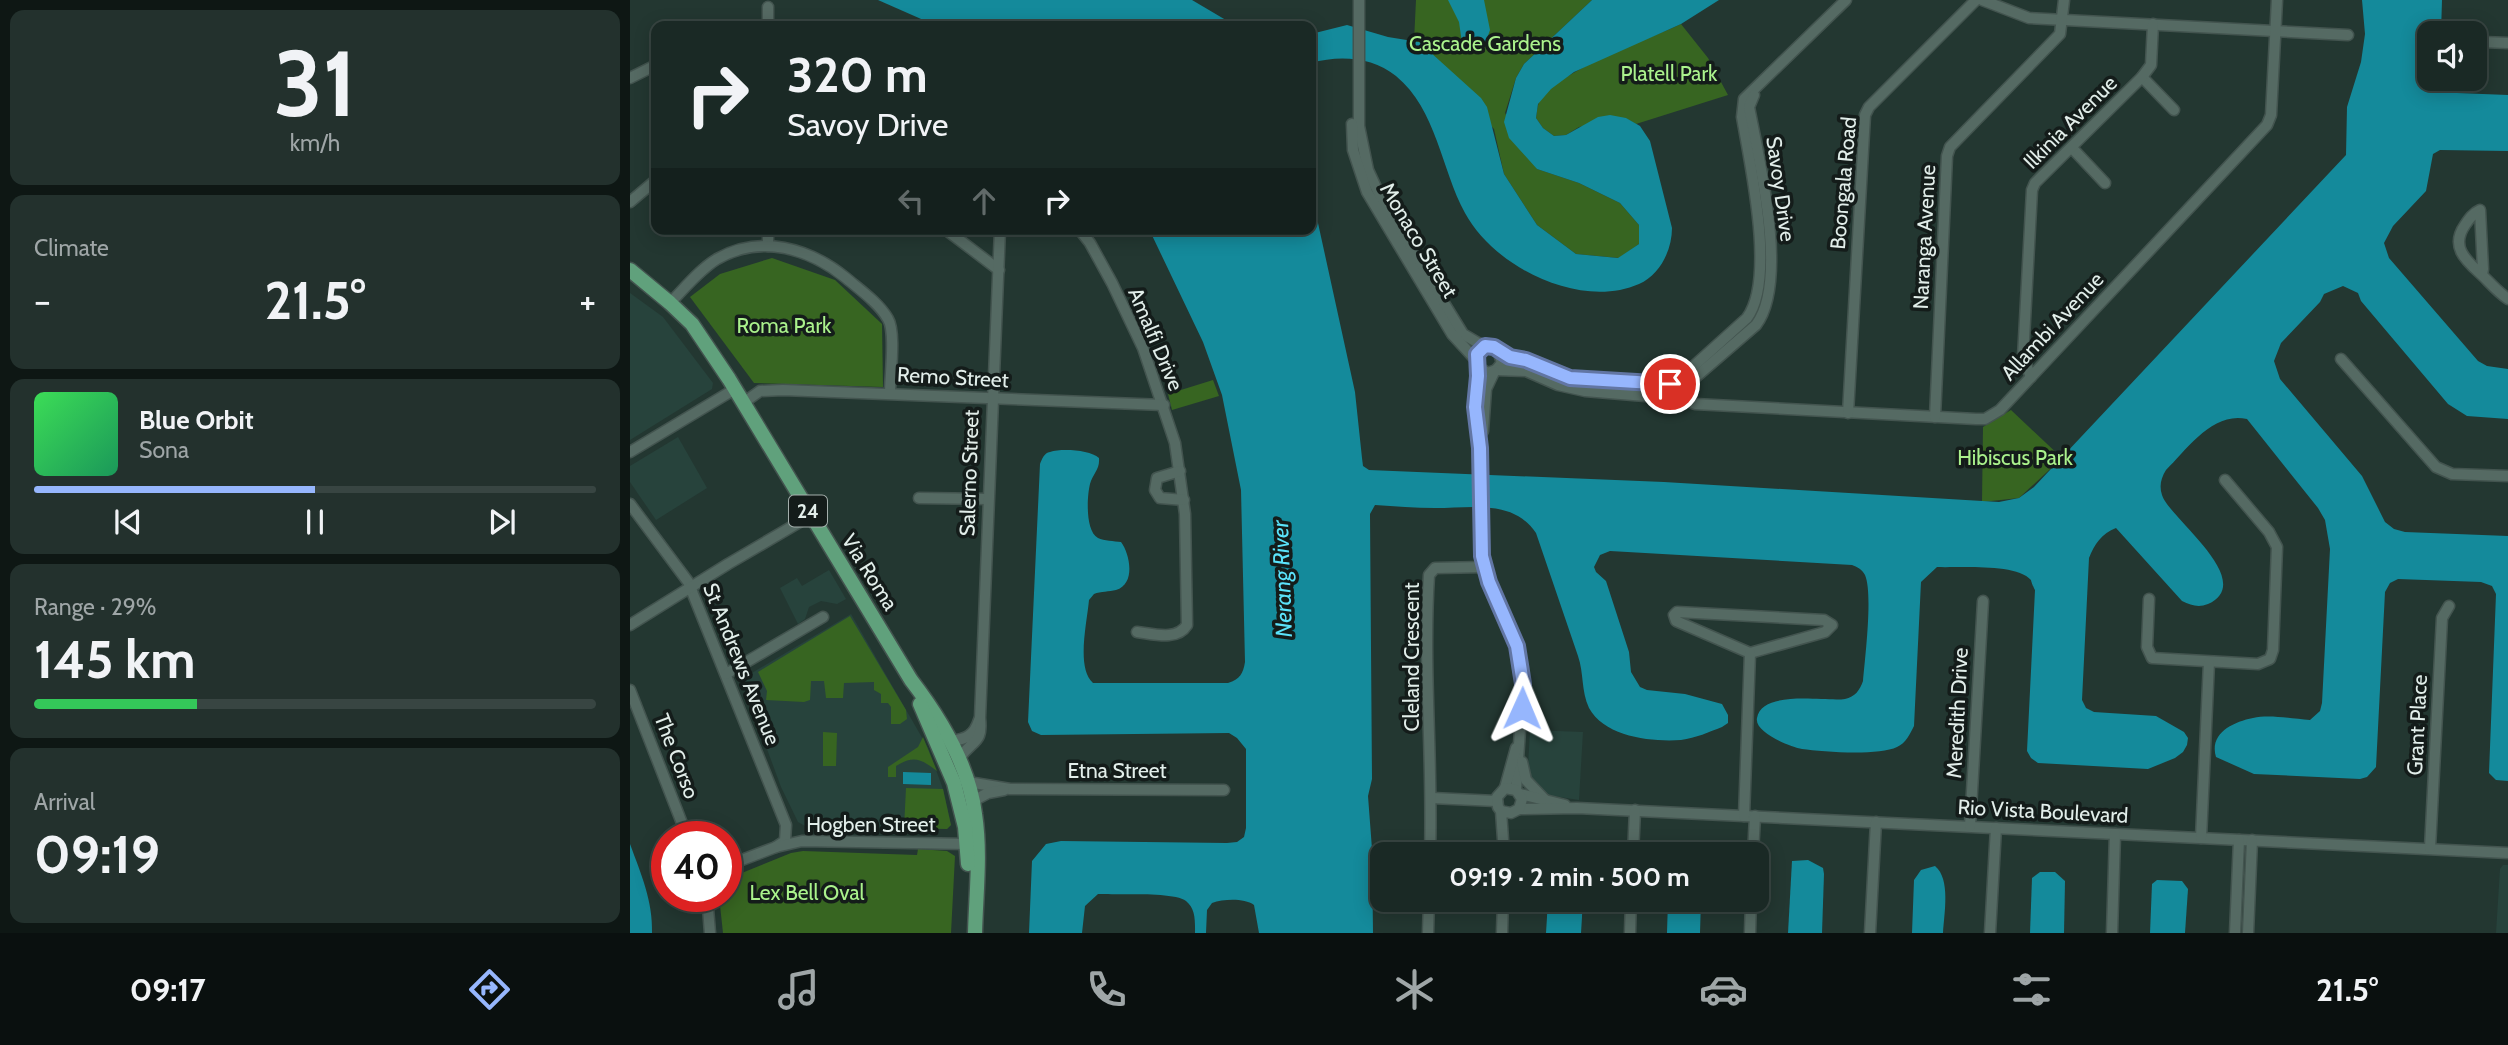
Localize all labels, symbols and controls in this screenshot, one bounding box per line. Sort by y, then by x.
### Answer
map controls [2417,21,2487,91]
button: sound [2417,21,2487,91]
text: 31 [274,28,356,139]
park label: Cascade Gardens [1409,31,1561,56]
text: 320 m [787,45,928,104]
icon: right [672,49,763,140]
park label: Platell Park [1621,61,1718,86]
street label: Ilkinia Avenue [2018,70,2122,174]
text: Savoy Drive [787,105,948,144]
street label: Boongala Road [1825,116,1861,250]
text: km/h [290,129,340,157]
street label: Savoy Drive [1761,135,1801,243]
street label: Naranga Avenue [1908,164,1940,310]
street label: Monaco Street [1375,178,1463,302]
icon: left [892,182,930,220]
icon: ahead [965,182,1003,220]
icon: right [1038,182,1076,220]
text: Climate [34,234,109,262]
street label: Allambi Avenue [1996,267,2109,385]
text: 21.5° [264,269,366,332]
text: − [34,277,51,324]
text: + [579,277,596,324]
street label: Amalfi Drive [1123,284,1189,395]
park label: Roma Park [737,313,832,338]
pin [1640,354,1700,414]
street label: Remo Street [897,362,1009,392]
icon: arrive [1651,365,1689,403]
text: Blue Orbit [139,404,254,436]
street label: Salerno Street [954,409,984,537]
text: Sona [139,436,189,464]
park label: Hibiscus Park [1957,445,2073,470]
road number: 24 [789,496,827,526]
icon: previous [109,503,147,541]
icon: pause [296,503,334,541]
icon: next [483,503,521,541]
water label: Nerang River [1266,519,1298,638]
street label: Via Roma [837,529,903,615]
street label: St Andrews Avenue [698,579,786,749]
street label: Cleland Crescent [1399,582,1424,732]
text: Range · 29% [34,593,157,621]
text: 145 km [34,628,196,691]
street label: Meredith Drive [1941,647,1973,779]
position arrow [1485,671,1559,745]
street label: Grant Place [2402,674,2432,776]
street label: The Corso [649,710,705,802]
street label: Etna Street [1068,758,1166,783]
text: Arrival [34,788,95,816]
street label: Rio Vista Boulevard [1957,794,2129,828]
street label: Hogben Street [806,812,936,837]
speed limit sign: 40 [651,821,742,912]
text: 09:19 [34,823,160,886]
text: 09:19 · 2 min · 500 m [1449,861,1690,893]
park label: Lex Bell Oval [750,880,865,905]
icon: directions [465,965,514,1014]
icon: music [774,965,823,1014]
icon: phone [1082,965,1131,1014]
icon: climate [1390,965,1439,1014]
icon: car [1699,965,1748,1014]
icon: filters [2007,965,2056,1014]
text: 09:17 [130,970,206,1009]
text: 21.5° [2316,970,2378,1009]

